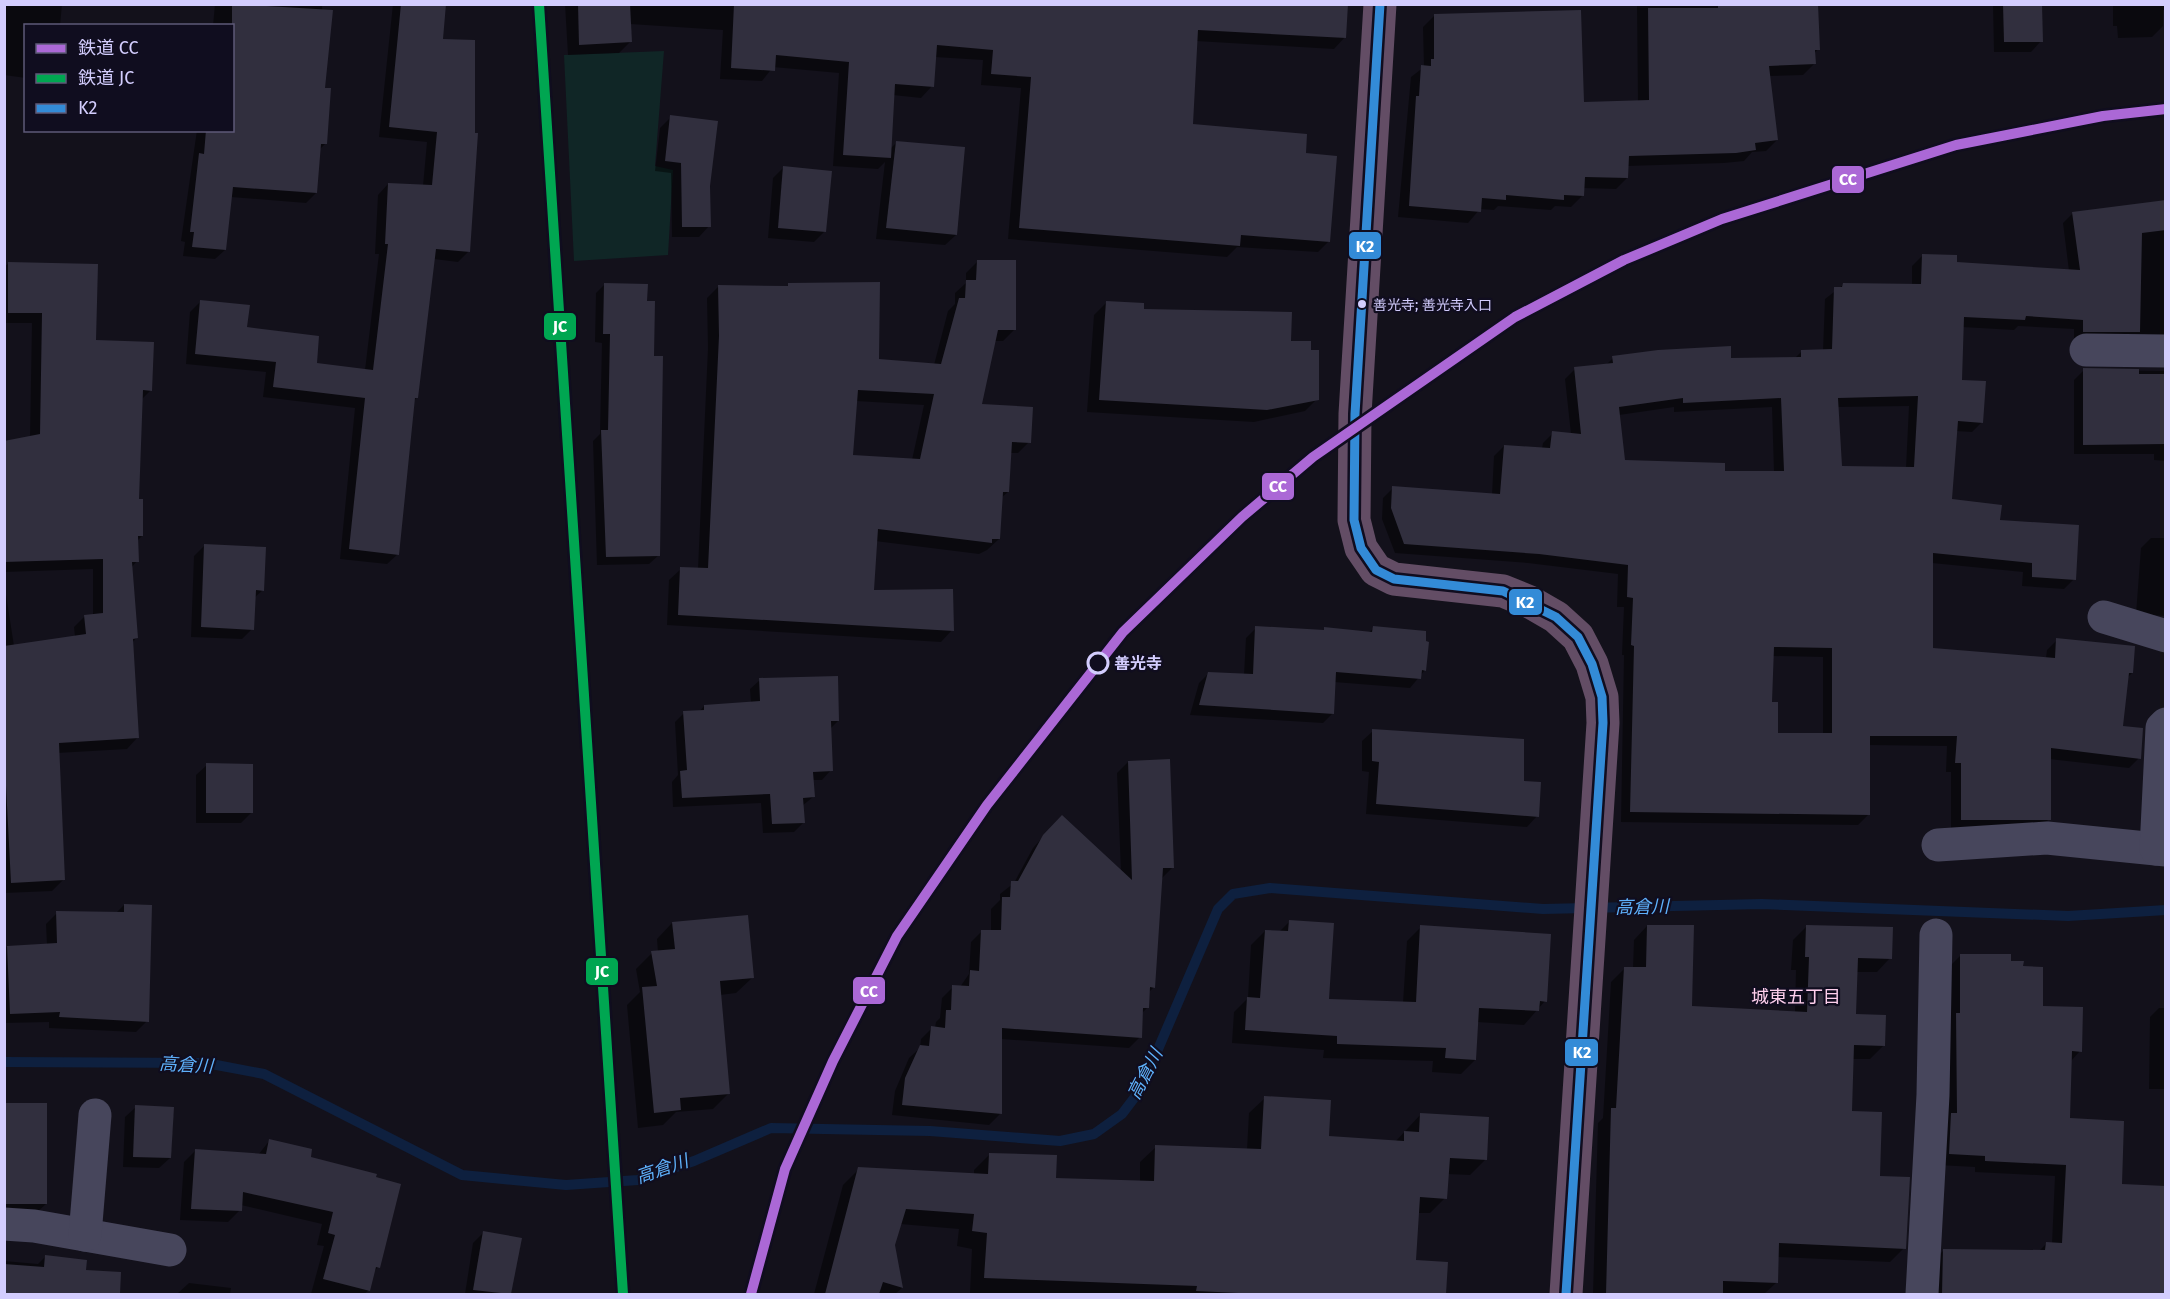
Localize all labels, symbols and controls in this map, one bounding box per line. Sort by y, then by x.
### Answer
legend [24,24,234,132]
text: 鉄道 CC [78,37,139,59]
text: 鉄道 JC [78,67,134,89]
text: K2 [78,97,98,119]
line badge: CC [1831,165,1865,194]
text: CC [1839,170,1858,189]
line badge: K2 [1348,231,1382,260]
text: K2 [1356,237,1374,256]
place label: 善光寺; 善光寺入口 [1373,297,1492,314]
marker: 善光寺; 善光寺入口 [1356,298,1368,310]
line badge: JC [543,312,577,341]
text: JC [552,317,568,336]
line badge: CC [1261,472,1295,501]
text: CC [1269,477,1288,496]
line badge: K2 [1508,588,1543,616]
text: K2 [1516,593,1534,612]
marker: 善光寺 [1087,652,1109,674]
place label: 善光寺 [1114,654,1162,673]
water label: 高倉川 [1615,895,1671,918]
line badge: JC [585,957,619,986]
text: JC [594,962,610,981]
line badge: CC [852,976,886,1005]
text: CC [860,982,879,1001]
district label: 城東五丁目 [1751,986,1841,1008]
line badge: K2 [1564,1038,1599,1067]
water label: 高倉川 [1123,1043,1168,1103]
text: K2 [1573,1043,1591,1062]
water label: 高倉川 [158,1053,216,1078]
water label: 高倉川 [633,1149,693,1188]

